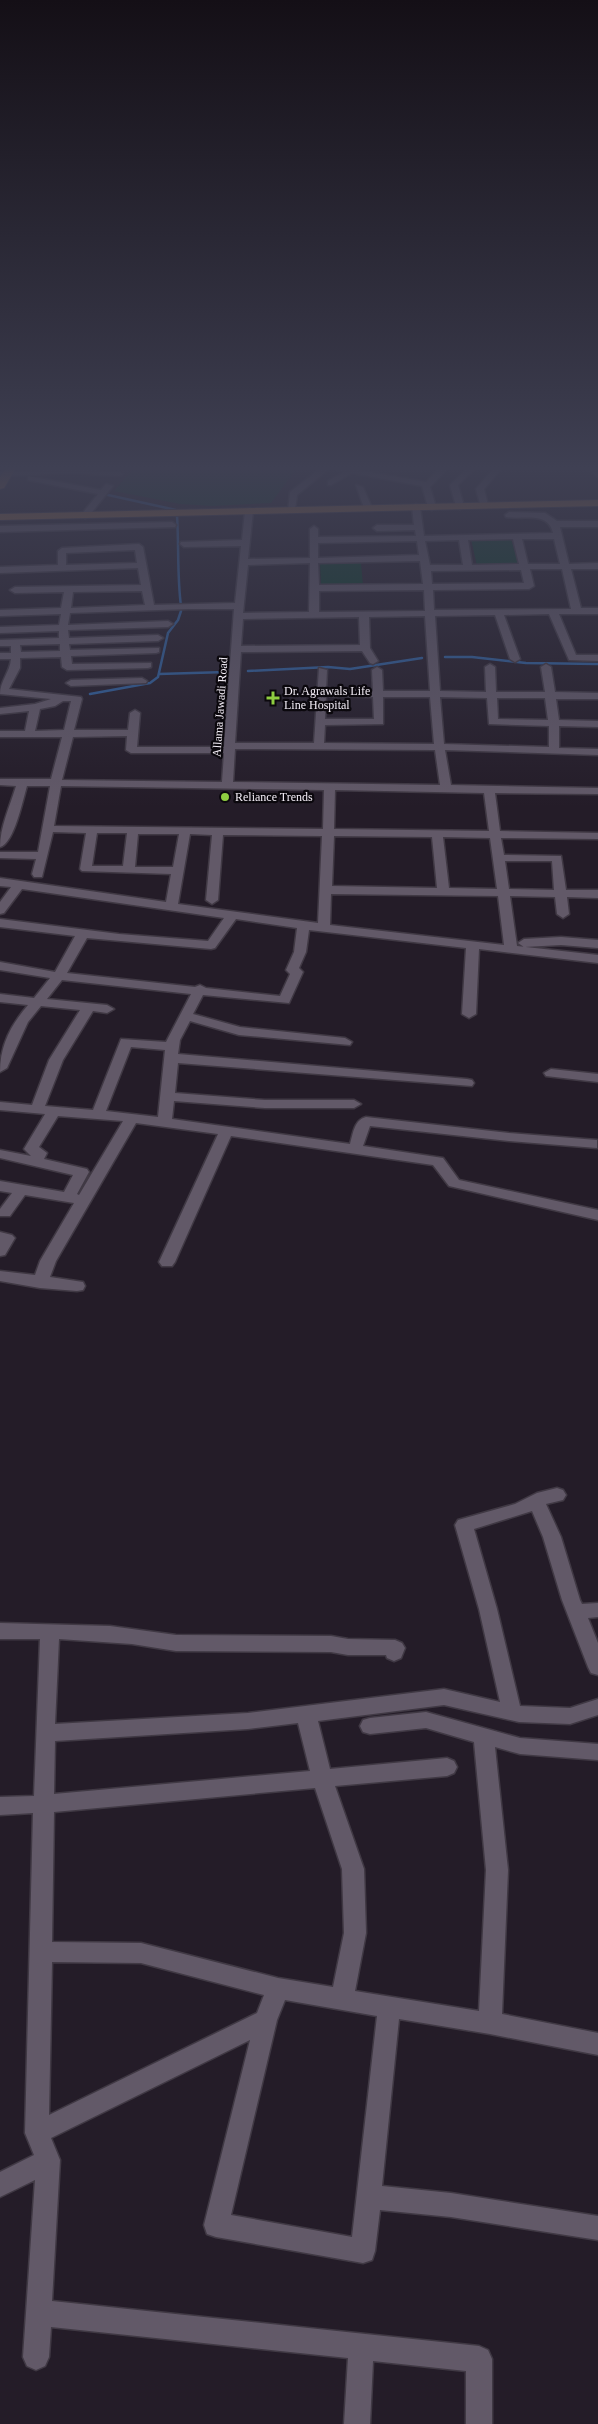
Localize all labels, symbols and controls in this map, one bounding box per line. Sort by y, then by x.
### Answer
street label: Allama Jawadi Road [210,657,230,757]
place label: Dr. Agrawals Life Line Hospital [284,684,370,712]
marker: Dr. Agrawals Life Line Hospital [266,691,280,705]
place label: Reliance Trends [235,790,313,804]
marker: Reliance Trends [219,791,231,803]

